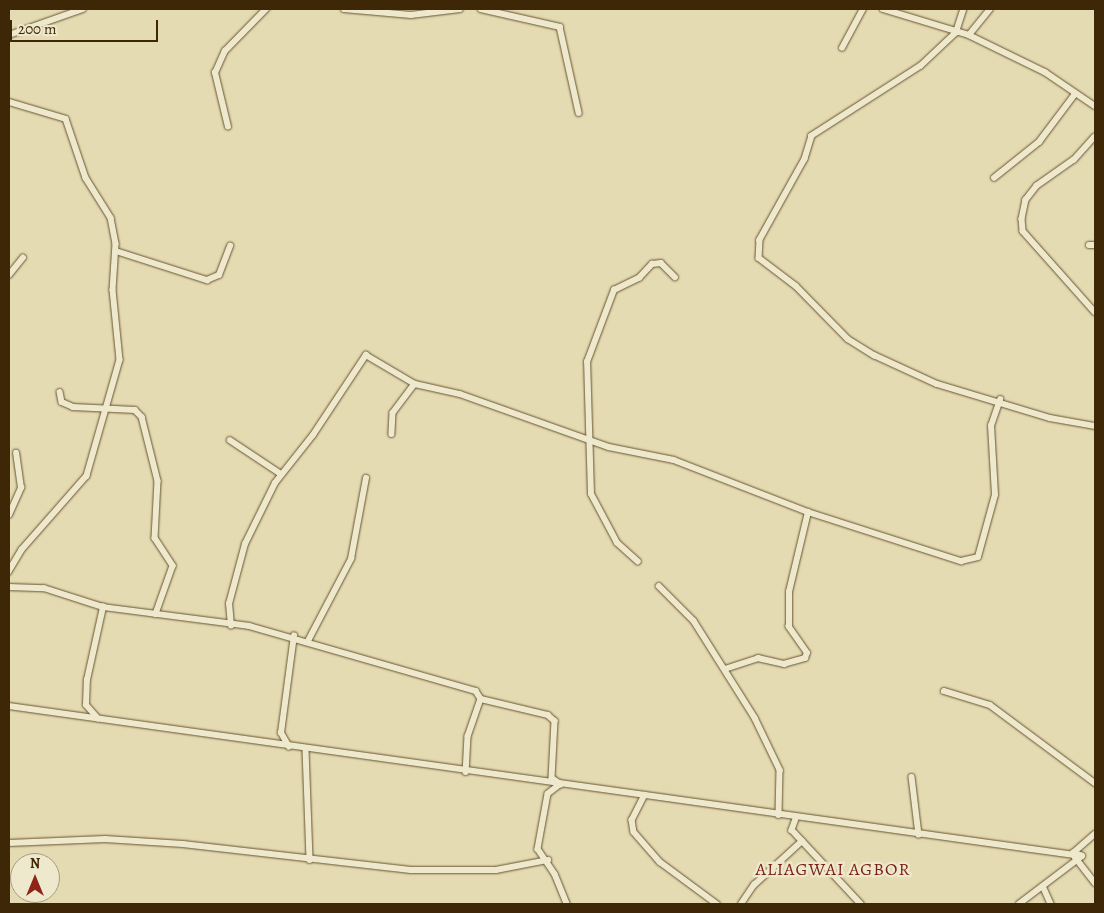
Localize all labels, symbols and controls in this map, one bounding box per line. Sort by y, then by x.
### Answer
scale bar [12,10,160,42]
text: 200 m [18,19,57,39]
north arrow [10,853,60,903]
text: N [30,854,40,873]
district label: ALIAGWAI AGBOR [754,858,912,880]

